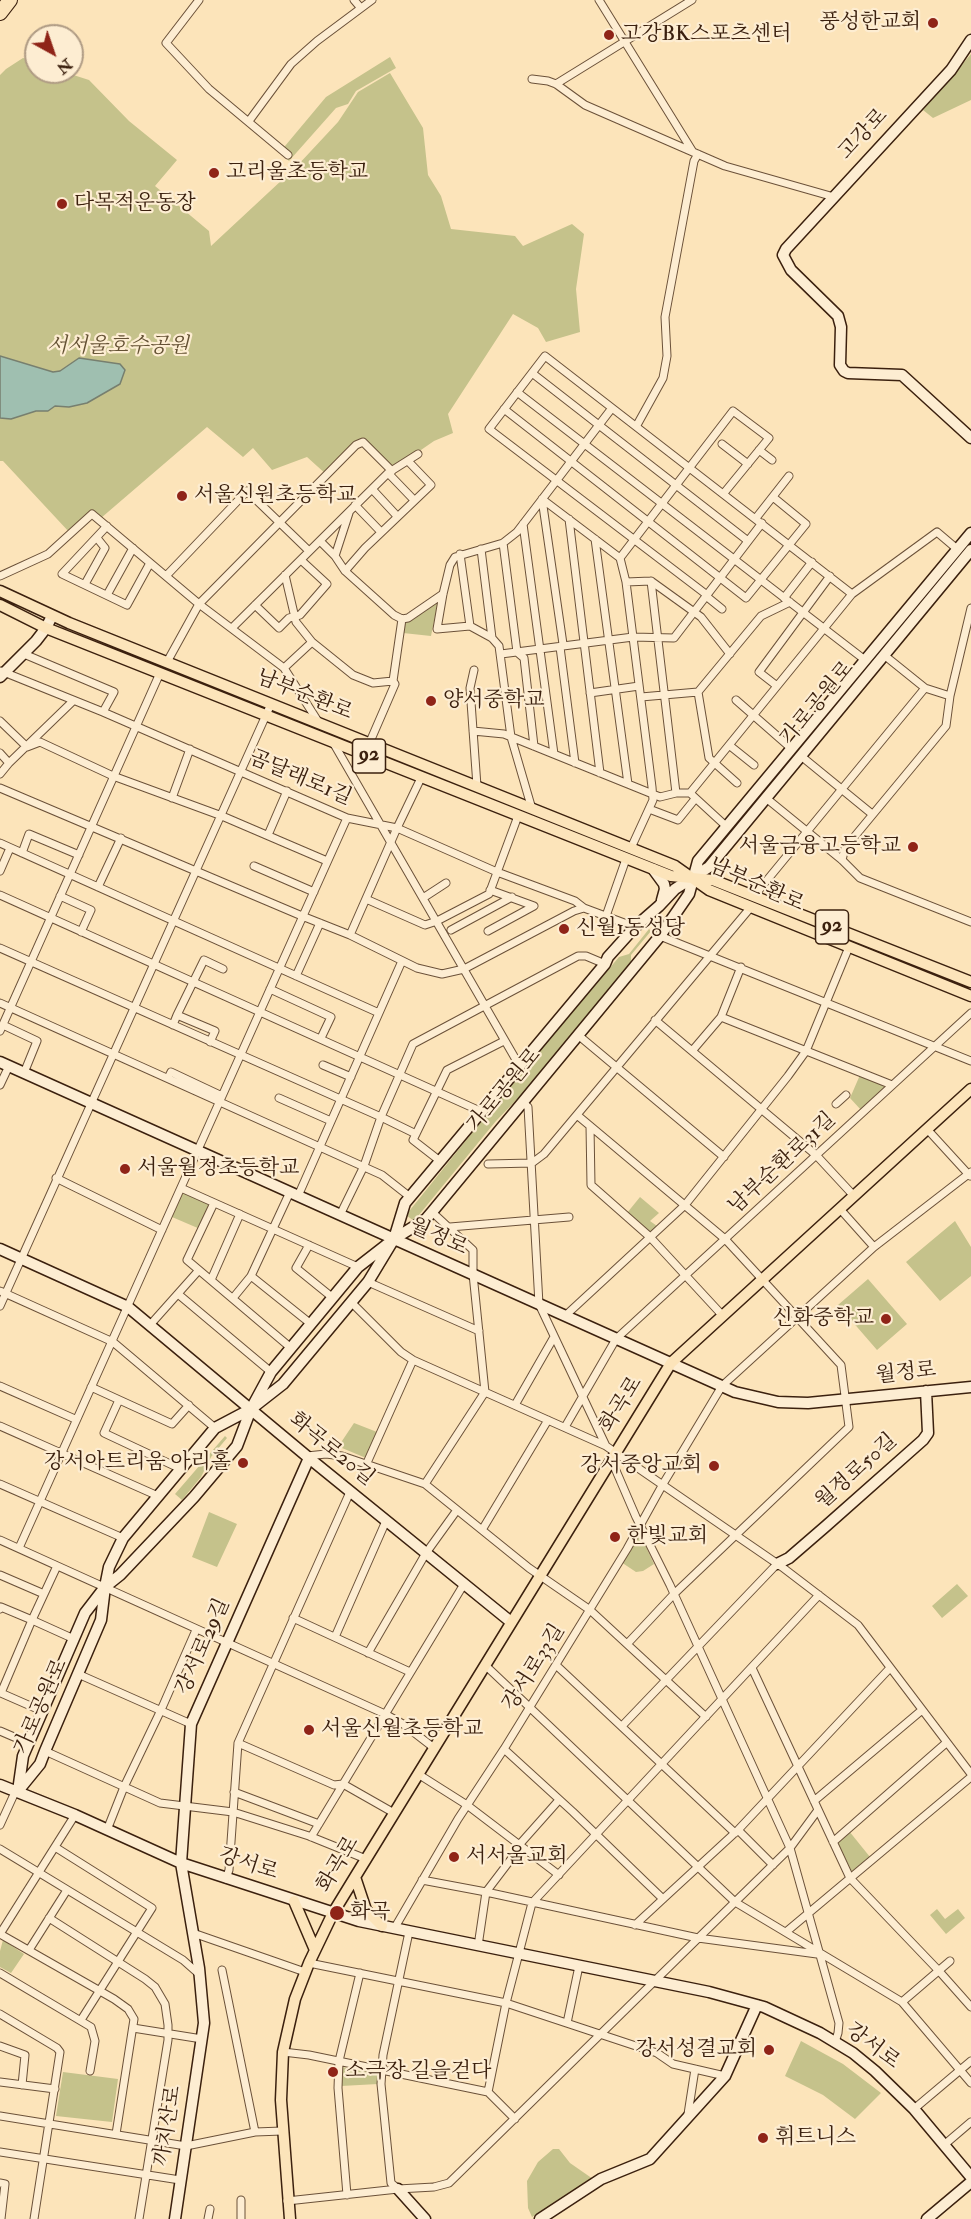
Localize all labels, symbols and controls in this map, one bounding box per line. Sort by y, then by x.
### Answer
place label: 풍성한교회 [820,10,921,36]
marker: 풍성한교회 [926,16,940,30]
place label: 고강BK스포츠센터 [621,22,791,48]
north arrow [24,24,84,84]
marker: 고강BK스포츠센터 [602,28,616,42]
text: N [52,54,76,79]
street label: 고강로 [834,104,894,166]
place label: 고리울초등학교 [226,160,368,186]
marker: 고리울초등학교 [207,166,221,180]
place label: 다목적운동장 [74,191,196,217]
marker: 다목적운동장 [55,197,69,211]
park label: 서서울호수공원 [47,334,189,360]
place label: 서울신원초등학교 [194,483,356,509]
marker: 서울신원초등학교 [175,489,189,503]
street label: 가로공원로 [776,657,860,751]
street label: 남부순환로 [252,665,356,727]
place label: 양서중학교 [443,688,544,714]
marker: 양서중학교 [424,694,438,708]
road number: 92 [352,739,386,773]
street label: 곰달래로1길 [245,746,355,812]
place label: 서울금융고등학교 [739,834,901,860]
marker: 서울금융고등학교 [906,840,920,854]
street label: 남부순환로 [705,854,807,918]
road number: 92 [816,910,848,944]
place label: 신월1동성당 [576,916,685,942]
marker: 신월1동성당 [557,922,571,936]
street label: 가로공원로 [463,1044,547,1138]
street label: 남부순환로31길 [724,1108,842,1220]
place label: 서울월정초등학교 [137,1156,299,1182]
marker: 서울월정초등학교 [118,1162,132,1176]
street label: 월정로 [405,1214,471,1262]
place label: 신화중학교 [773,1306,874,1332]
marker: 신화중학교 [879,1312,893,1326]
street label: 월정로 [874,1358,938,1390]
street label: 화곡로 [595,1373,649,1437]
street label: 화곡로20길 [283,1408,379,1492]
street label: 월정로50길 [811,1429,903,1515]
place label: 강서아트리움 아리홀 [44,1450,231,1476]
place label: 강서중앙교회 [580,1453,702,1479]
marker: 강서아트리움 아리홀 [236,1456,250,1470]
marker: 강서중앙교회 [707,1459,721,1473]
place label: 한빛교회 [627,1524,708,1550]
marker: 한빛교회 [608,1530,622,1544]
street label: 강서로29길 [172,1595,236,1699]
street label: 강서로33길 [499,1620,571,1716]
street label: 가로공원로 [10,1656,74,1758]
place label: 서울신월초등학교 [321,1717,483,1743]
marker: 서울신월초등학교 [302,1723,316,1737]
street label: 화곡로 [313,1832,365,1898]
street label: 강서로 [215,1844,281,1886]
place label: 서서울교회 [466,1844,567,1870]
marker: 서서울교회 [447,1850,461,1864]
place label: 화곡 [350,1900,391,1926]
marker: 화곡 [328,1904,346,1922]
street label: 강서로 [840,2019,904,2075]
place label: 강서성결교회 [635,2037,757,2063]
marker: 강서성결교회 [762,2043,776,2057]
place label: 소극장 길을걷다 [345,2059,491,2085]
marker: 소극장 길을걷다 [326,2065,340,2079]
street label: 까치산로 [150,2084,188,2168]
place label: 휘트니스 [775,2125,856,2151]
marker: 휘트니스 [756,2131,770,2145]

